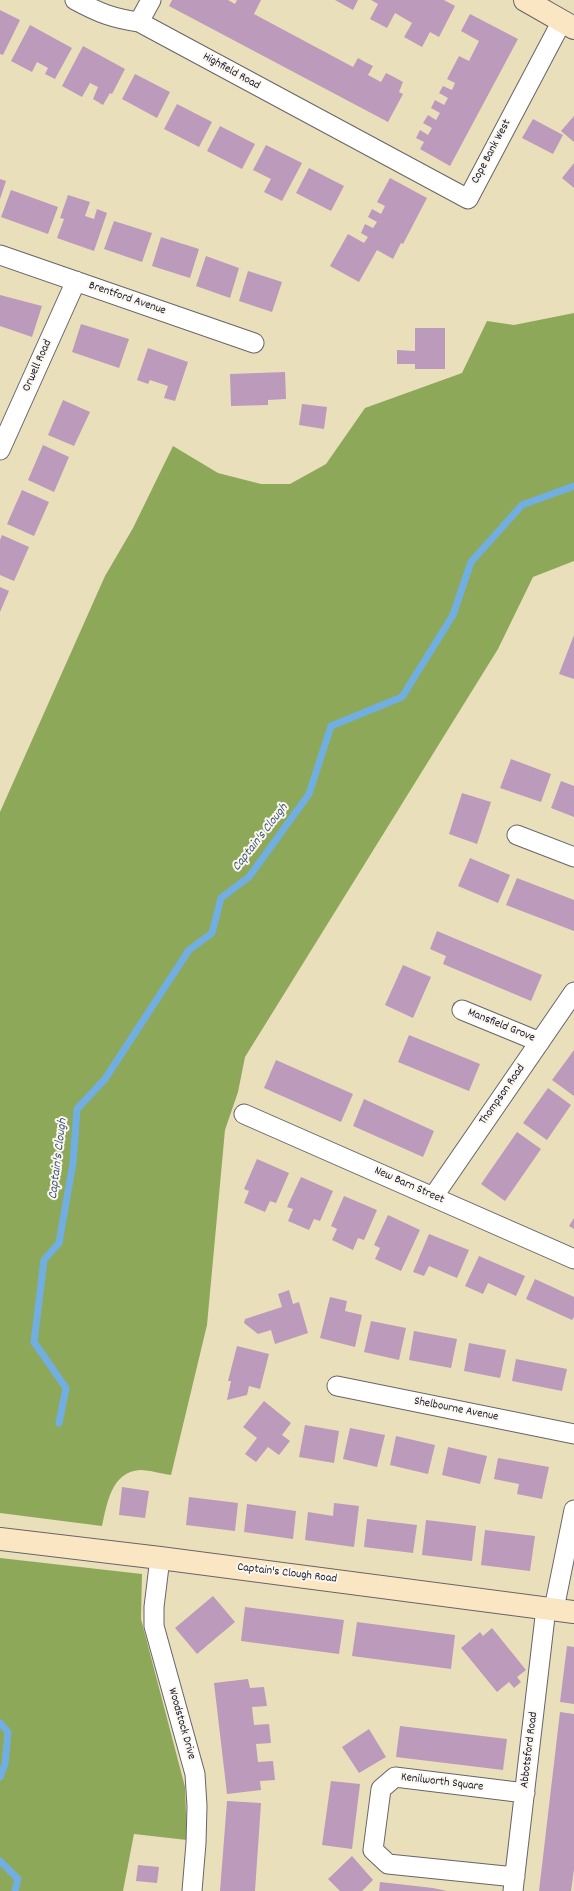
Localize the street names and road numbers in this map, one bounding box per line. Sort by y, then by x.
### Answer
street label: Highfield Road [200,50,262,94]
street label: Cope Bank West [469,117,515,187]
street label: Brentford Avenue [87,279,167,319]
street label: Orwell Road [20,338,56,394]
street label: Mansfield Grove [465,1006,537,1046]
street label: Thompson Road [477,1062,529,1128]
street label: New Barn Street [372,1164,446,1208]
street label: Shelbourne Avenue [413,1395,499,1425]
street label: Captain's Clough Road [236,1561,338,1587]
street label: Woodstock Drive [164,1687,198,1761]
street label: Abbotsford Road [518,1711,542,1789]
street label: Kenilworth Square [400,1771,484,1795]

